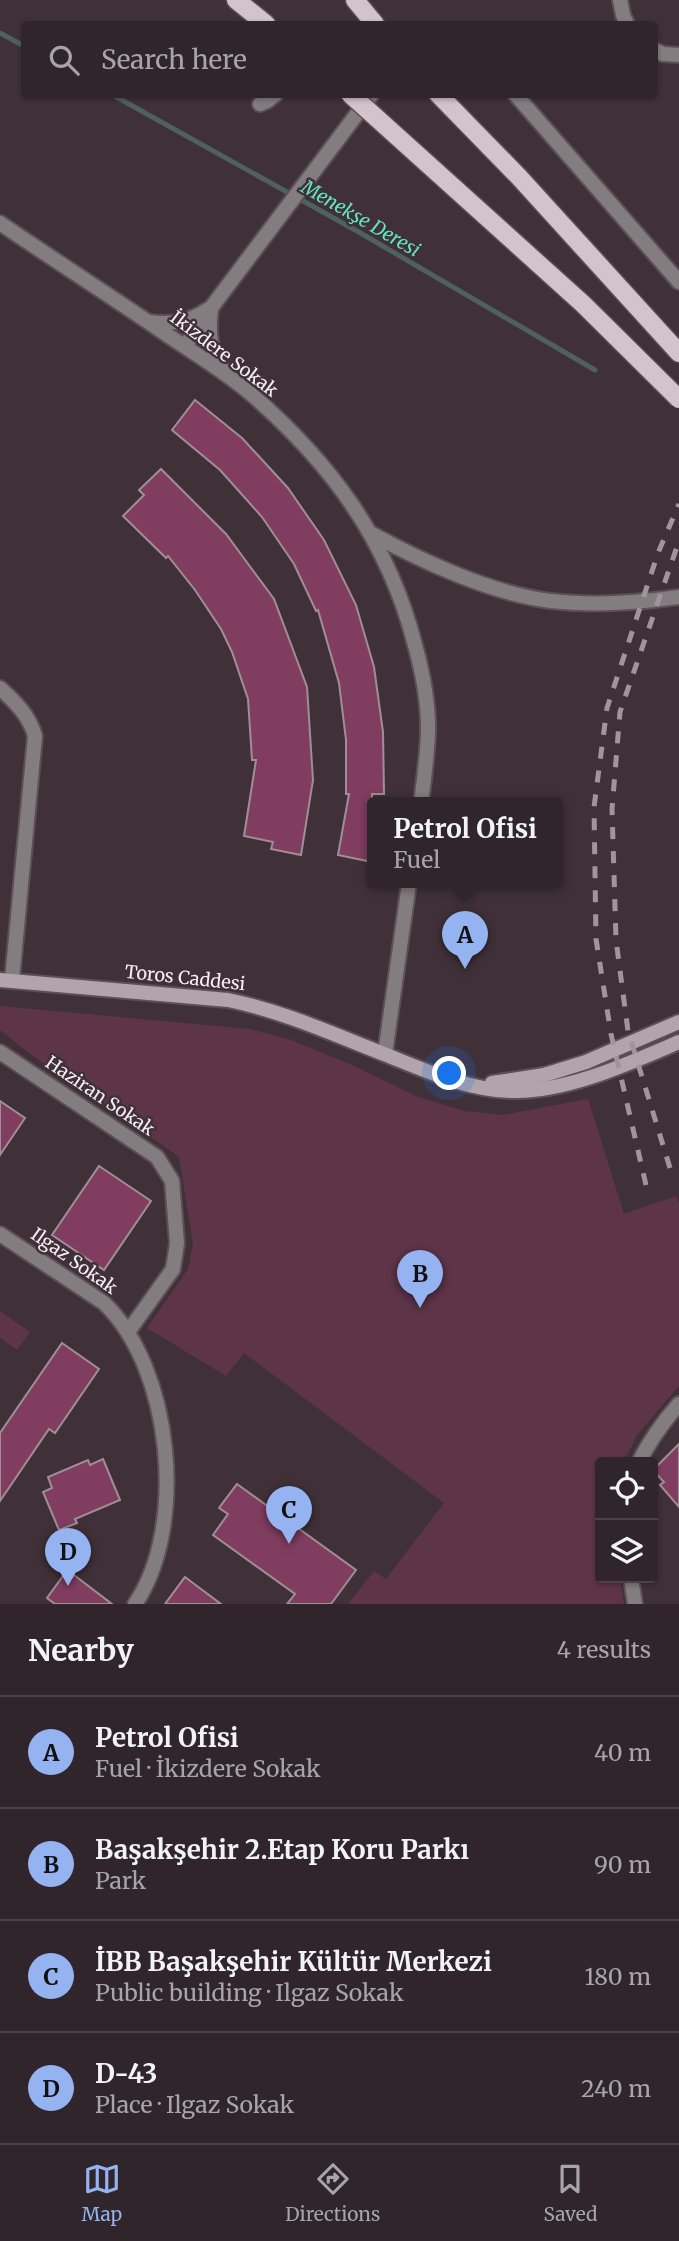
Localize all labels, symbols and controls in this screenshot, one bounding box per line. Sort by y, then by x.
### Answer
search box [21,21,658,98]
icon: search [45,41,83,79]
text: Search here [101,43,247,76]
water label: Menekşe Deresi [296,174,425,262]
street label: İkizdere Sokak [166,306,283,402]
popup [367,797,563,888]
text: Petrol Ofisi [393,812,537,845]
text: Fuel [393,845,440,874]
pin: A [442,911,488,969]
street label: Toros Caddesi [124,960,247,995]
street label: Haziran Sokak [41,1051,160,1141]
your location [432,1056,466,1090]
street label: Ilgaz Sokak [27,1222,122,1299]
pin: B [397,1250,443,1308]
map controls [595,1457,658,1583]
button: locate [595,1457,658,1520]
pin: C [266,1486,312,1544]
button: layers [595,1520,658,1583]
pin: D [45,1528,91,1586]
text: Nearby [28,1631,134,1669]
text: 4 results [557,1635,651,1664]
text: Petrol Ofisi [95,1721,239,1754]
text: A [43,1738,59,1767]
text: 40 m [594,1738,651,1767]
text: Fuel · İkizdere Sokak [95,1754,321,1783]
text: Başakşehir 2.Etap Koru Parkı [95,1833,469,1866]
text: B [43,1850,59,1879]
text: 90 m [594,1850,651,1879]
text: Park [95,1866,146,1895]
text: İBB Başakşehir Kültür Merkezi [95,1945,492,1978]
text: C [43,1962,59,1991]
text: 180 m [585,1962,651,1991]
text: Public building · Ilgaz Sokak [95,1978,403,2007]
text: D-43 [95,2057,157,2090]
text: D [42,2074,60,2103]
text: 240 m [581,2074,651,2103]
text: Place · Ilgaz Sokak [95,2090,294,2119]
tab: Map [82,2160,122,2226]
tab: Directions [285,2160,380,2226]
tab: Saved [544,2160,597,2226]

